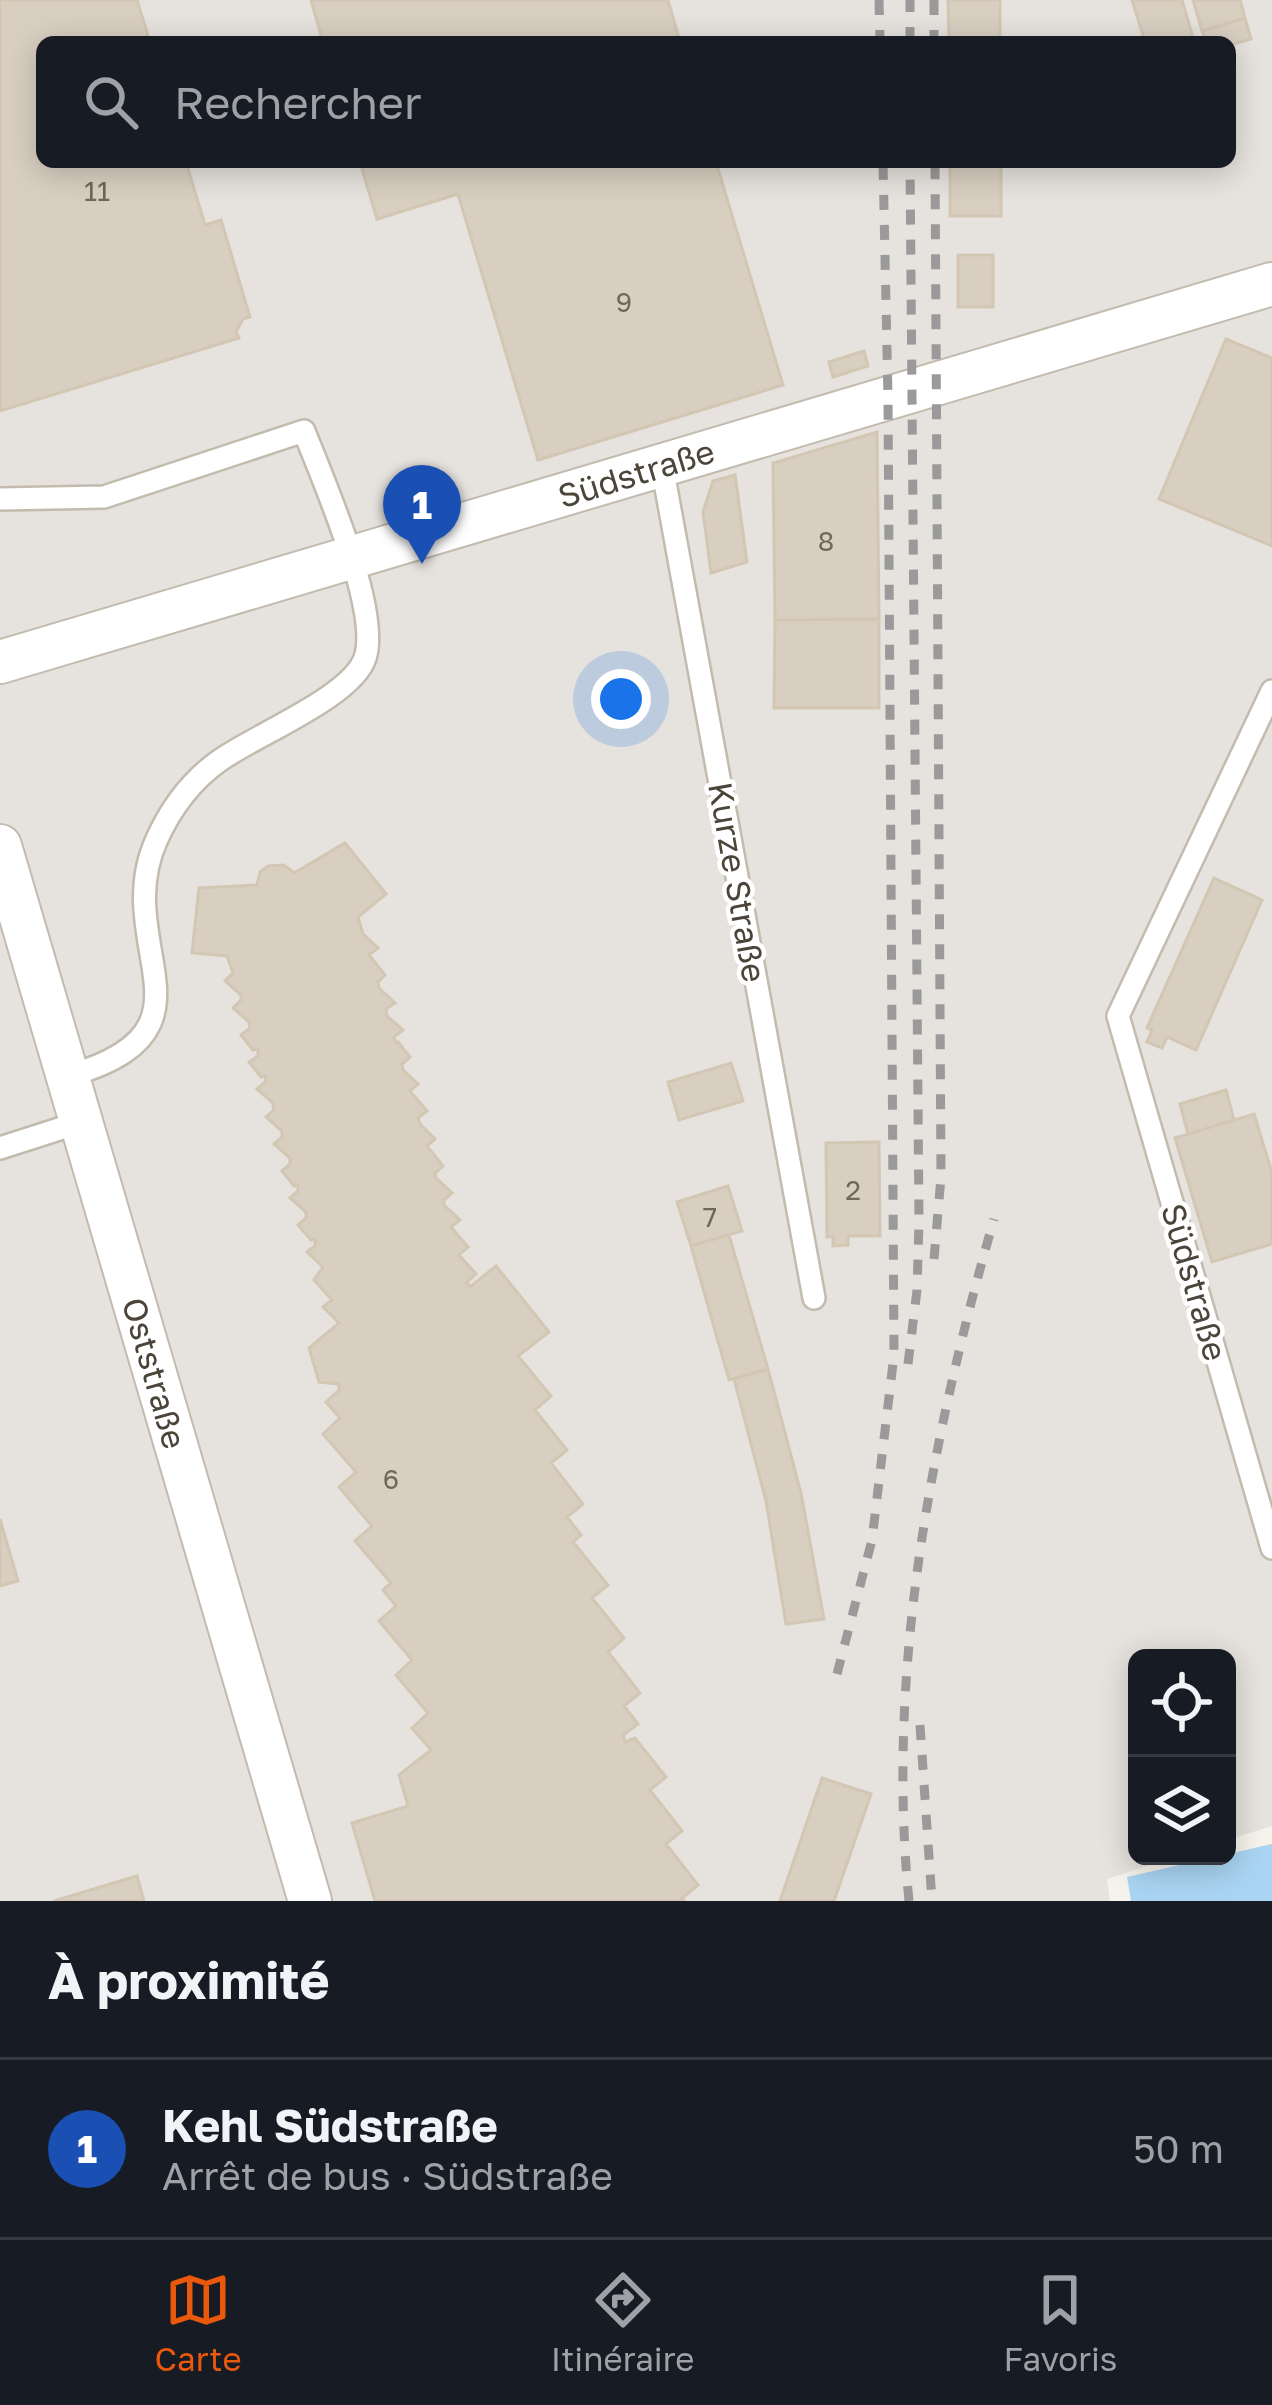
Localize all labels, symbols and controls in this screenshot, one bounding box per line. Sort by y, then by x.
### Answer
search box [36,36,1236,168]
icon: search [78,69,144,135]
text: Rechercher [174,75,422,129]
house number: 11 [84,175,110,207]
house number: 9 [616,286,632,318]
street label: Südstraße [553,431,719,515]
pin: 1 [383,465,461,564]
house number: 8 [818,525,834,557]
your location [591,669,651,729]
street label: Kurze Straße [701,779,775,985]
house number: 2 [845,1174,861,1206]
street label: Südstraße [1154,1199,1236,1365]
house number: 7 [703,1201,717,1233]
street label: Oststraße [115,1293,195,1453]
house number: 6 [383,1463,399,1495]
map controls [1128,1649,1236,1865]
button: locate [1128,1649,1236,1757]
button: layers [1128,1757,1236,1865]
text: À proximité [48,1949,330,2010]
text: Kehl Südstraße [162,2098,498,2152]
text: 1 [77,2125,97,2172]
text: 50 m [1133,2125,1224,2172]
text: Arrêt de bus · Südstraße [162,2152,613,2199]
tab: Carte [155,2267,242,2378]
tab: Itinéraire [551,2267,694,2378]
tab: Favoris [1004,2267,1117,2378]

